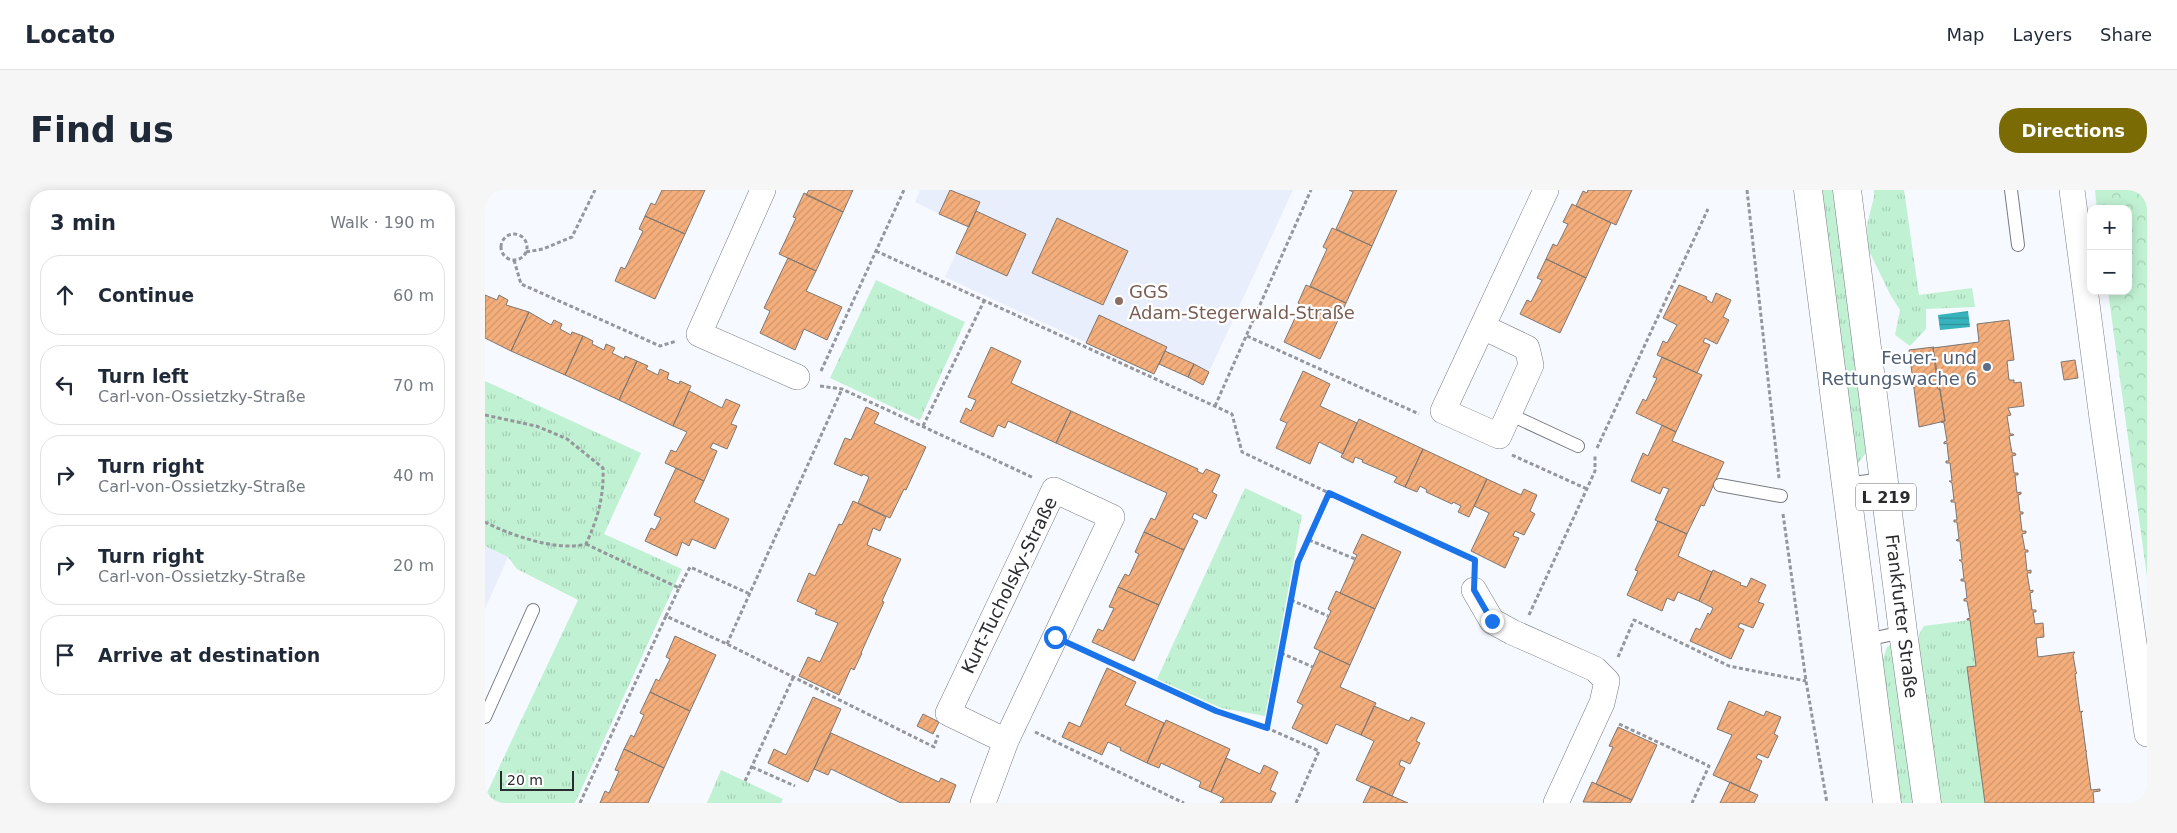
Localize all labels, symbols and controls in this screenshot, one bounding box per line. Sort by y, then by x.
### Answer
text: Locato [25,21,115,49]
text: Map [1946,24,1984,45]
text: Layers [2012,24,2072,45]
text: Share [2100,24,2152,45]
button: Directions [1999,108,2147,153]
text: Find us [30,110,174,150]
map controls [2087,205,2132,295]
button: + [2087,205,2132,250]
text: 3 min [50,211,116,235]
text: Walk · 190 m [330,213,435,232]
button: − [2087,250,2132,295]
icon: ahead [51,281,79,309]
place label: GGS Adam-Stegerwald-Straße [1129,281,1355,323]
text: Continue [98,284,194,306]
text: 60 m [393,286,434,305]
marker: GGS Adam-Stegerwald-Straße [1113,295,1125,307]
place label: Feuer- und Rettungswache 6 [1821,347,1977,389]
marker: Feuer- und Rettungswache 6 [1981,361,1993,373]
text: Turn left [98,365,189,387]
icon: left [51,371,79,399]
text: 70 m [393,376,434,395]
text: Carl-von-Ossietzky-Straße [98,387,306,406]
text: Turn right [98,455,204,477]
icon: right [51,461,79,489]
text: 40 m [393,466,434,485]
text: Carl-von-Ossietzky-Straße [98,477,306,496]
road number: L 219 [1856,484,1916,510]
street label: Kurt-Tucholsky-Straße [957,493,1061,677]
street label: Frankfurter Straße [1882,533,1922,699]
text: Turn right [98,545,204,567]
icon: right [51,551,79,579]
text: 20 m [393,556,434,575]
text: Carl-von-Ossietzky-Straße [98,567,306,586]
route end [1481,610,1504,633]
route start [1044,626,1067,649]
icon: arrive [51,641,79,669]
text: Arrive at destination [98,644,320,666]
scale bar [500,768,574,791]
text: 20 m [507,772,543,788]

